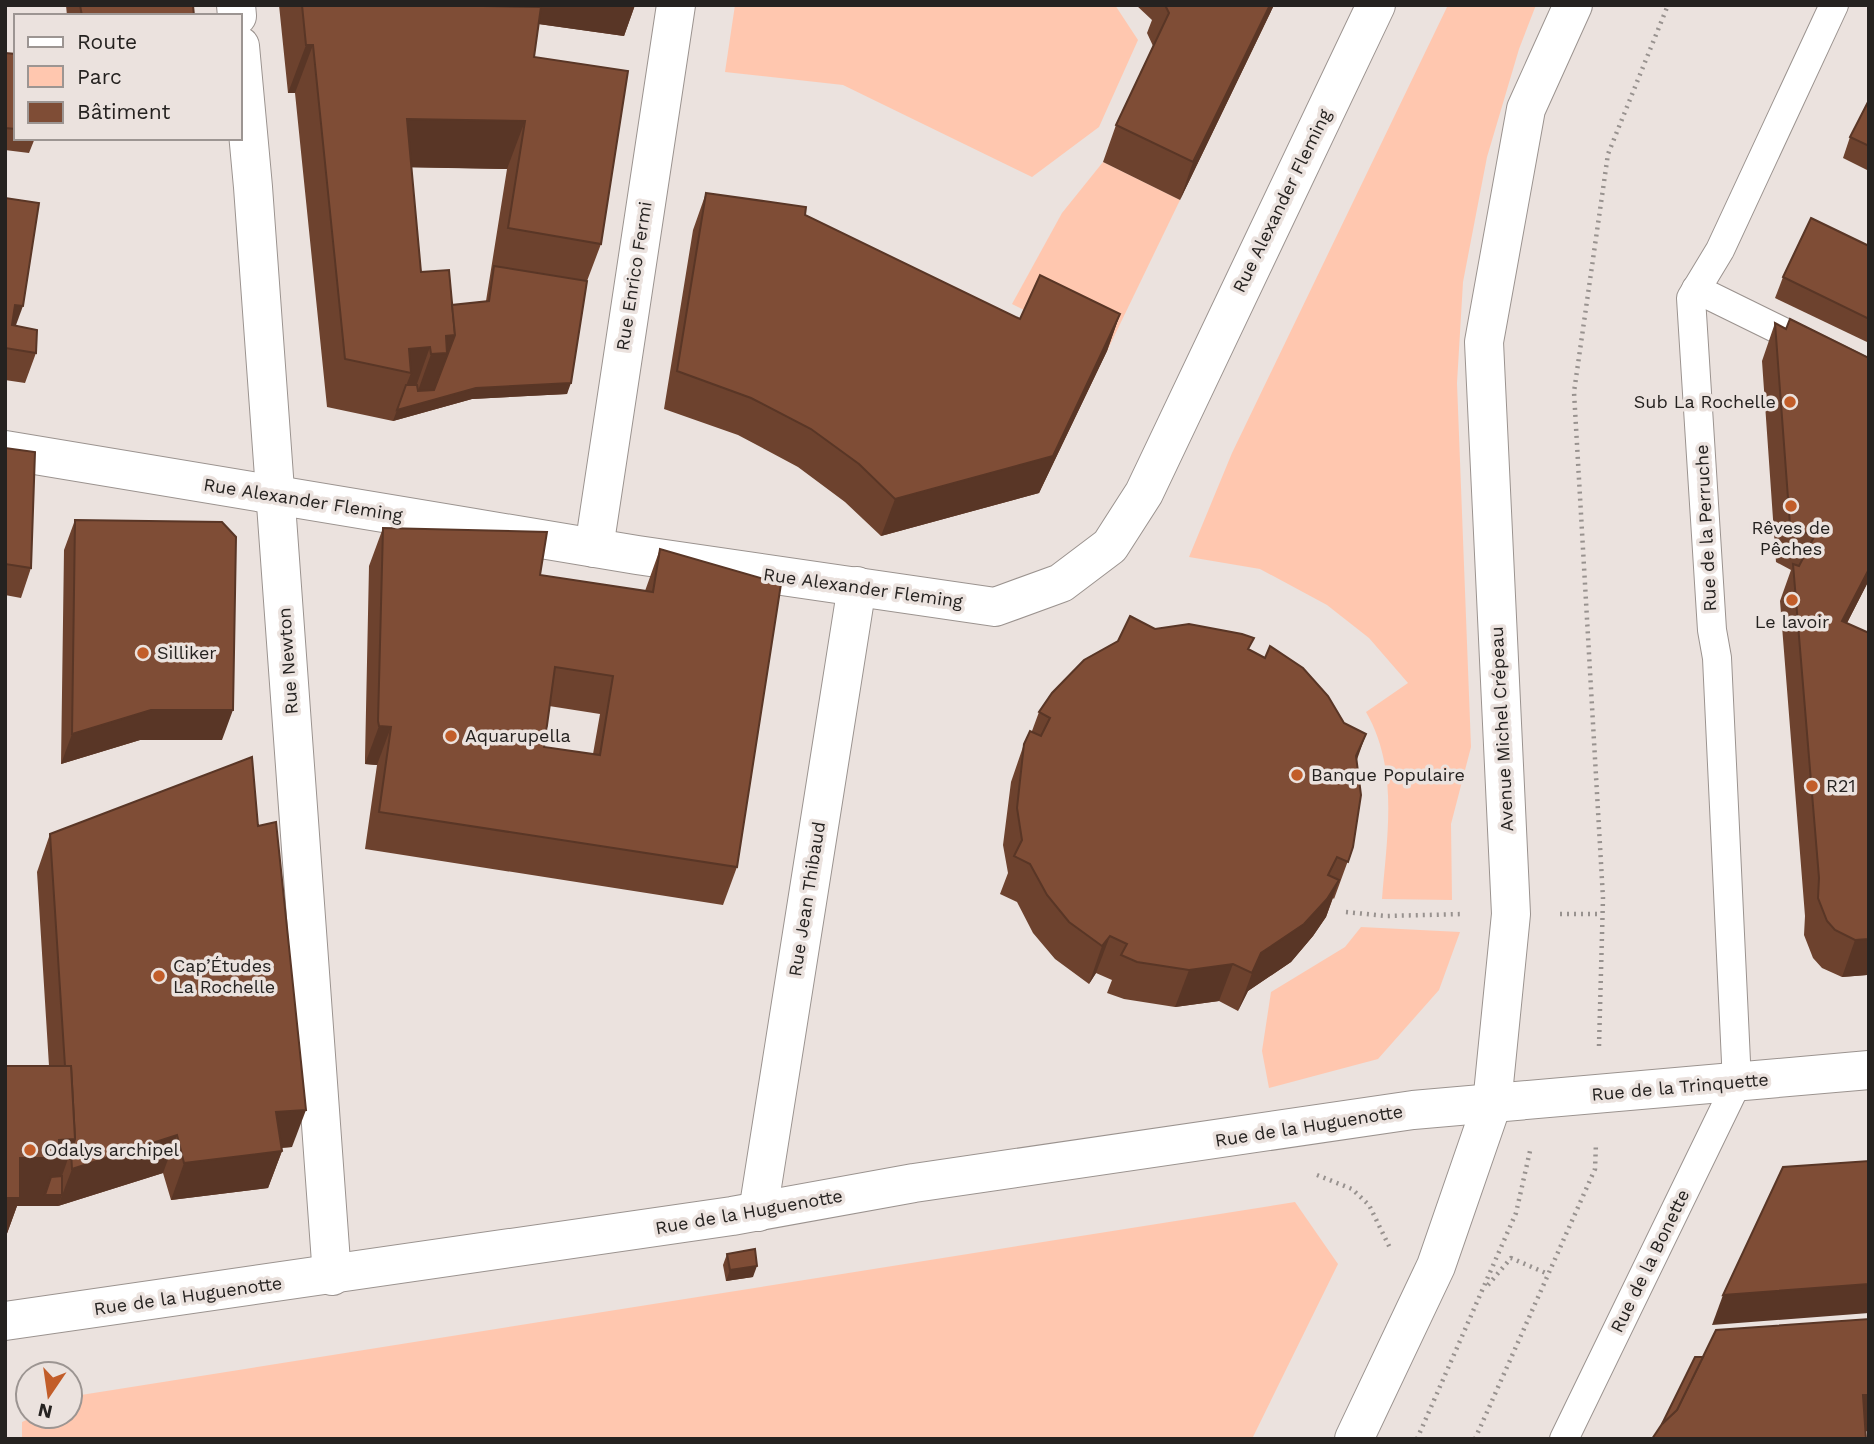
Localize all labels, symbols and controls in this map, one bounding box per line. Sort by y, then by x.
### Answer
legend [14,14,242,140]
text: Route [77,29,137,54]
text: Parc [77,64,122,89]
text: Bâtiment [77,99,171,124]
street label: Rue Alexander Fleming [1228,105,1335,296]
street label: Rue Enrico Fermi [611,200,656,352]
place label: Sub La Rochelle [1634,391,1776,412]
marker: Sub La Rochelle [1782,394,1798,410]
street label: Rue de la Perruche [1691,444,1720,612]
street label: Rue Alexander Fleming [202,473,404,526]
marker: Rêves de Pêches [1783,498,1799,514]
place label: Rêves de Pêches [1752,517,1830,559]
street label: Rue Alexander Fleming [762,563,965,612]
marker: Le lavoir [1784,592,1800,608]
street label: Rue Newton [273,607,302,715]
place label: Le lavoir [1755,611,1829,632]
street label: Avenue Michel Crépeau [1486,626,1517,832]
place label: Silliker [157,642,217,663]
marker: Silliker [135,645,151,661]
place label: Aquarupella [465,725,571,746]
marker: Aquarupella [443,728,459,744]
place label: Banque Populaire [1311,764,1465,785]
marker: Banque Populaire [1289,767,1305,783]
place label: R21 [1826,775,1855,796]
marker: R21 [1804,778,1820,794]
street label: Rue Jean Thibaud [784,820,829,978]
place label: Cap’Études La Rochelle [173,955,275,997]
marker: Cap’Études La Rochelle [151,968,167,984]
street label: Rue de la Trinquette [1590,1068,1769,1105]
street label: Rue de la Huguenotte [1213,1100,1404,1151]
place label: Odalys archipel [44,1139,180,1160]
marker: Odalys archipel [22,1142,38,1158]
street label: Rue de la Huguenotte [654,1185,844,1238]
street label: Rue de la Bonette [1606,1186,1693,1336]
street label: Rue de la Huguenotte [92,1272,283,1319]
north arrow [14,1360,84,1430]
text: N [36,1398,55,1424]

